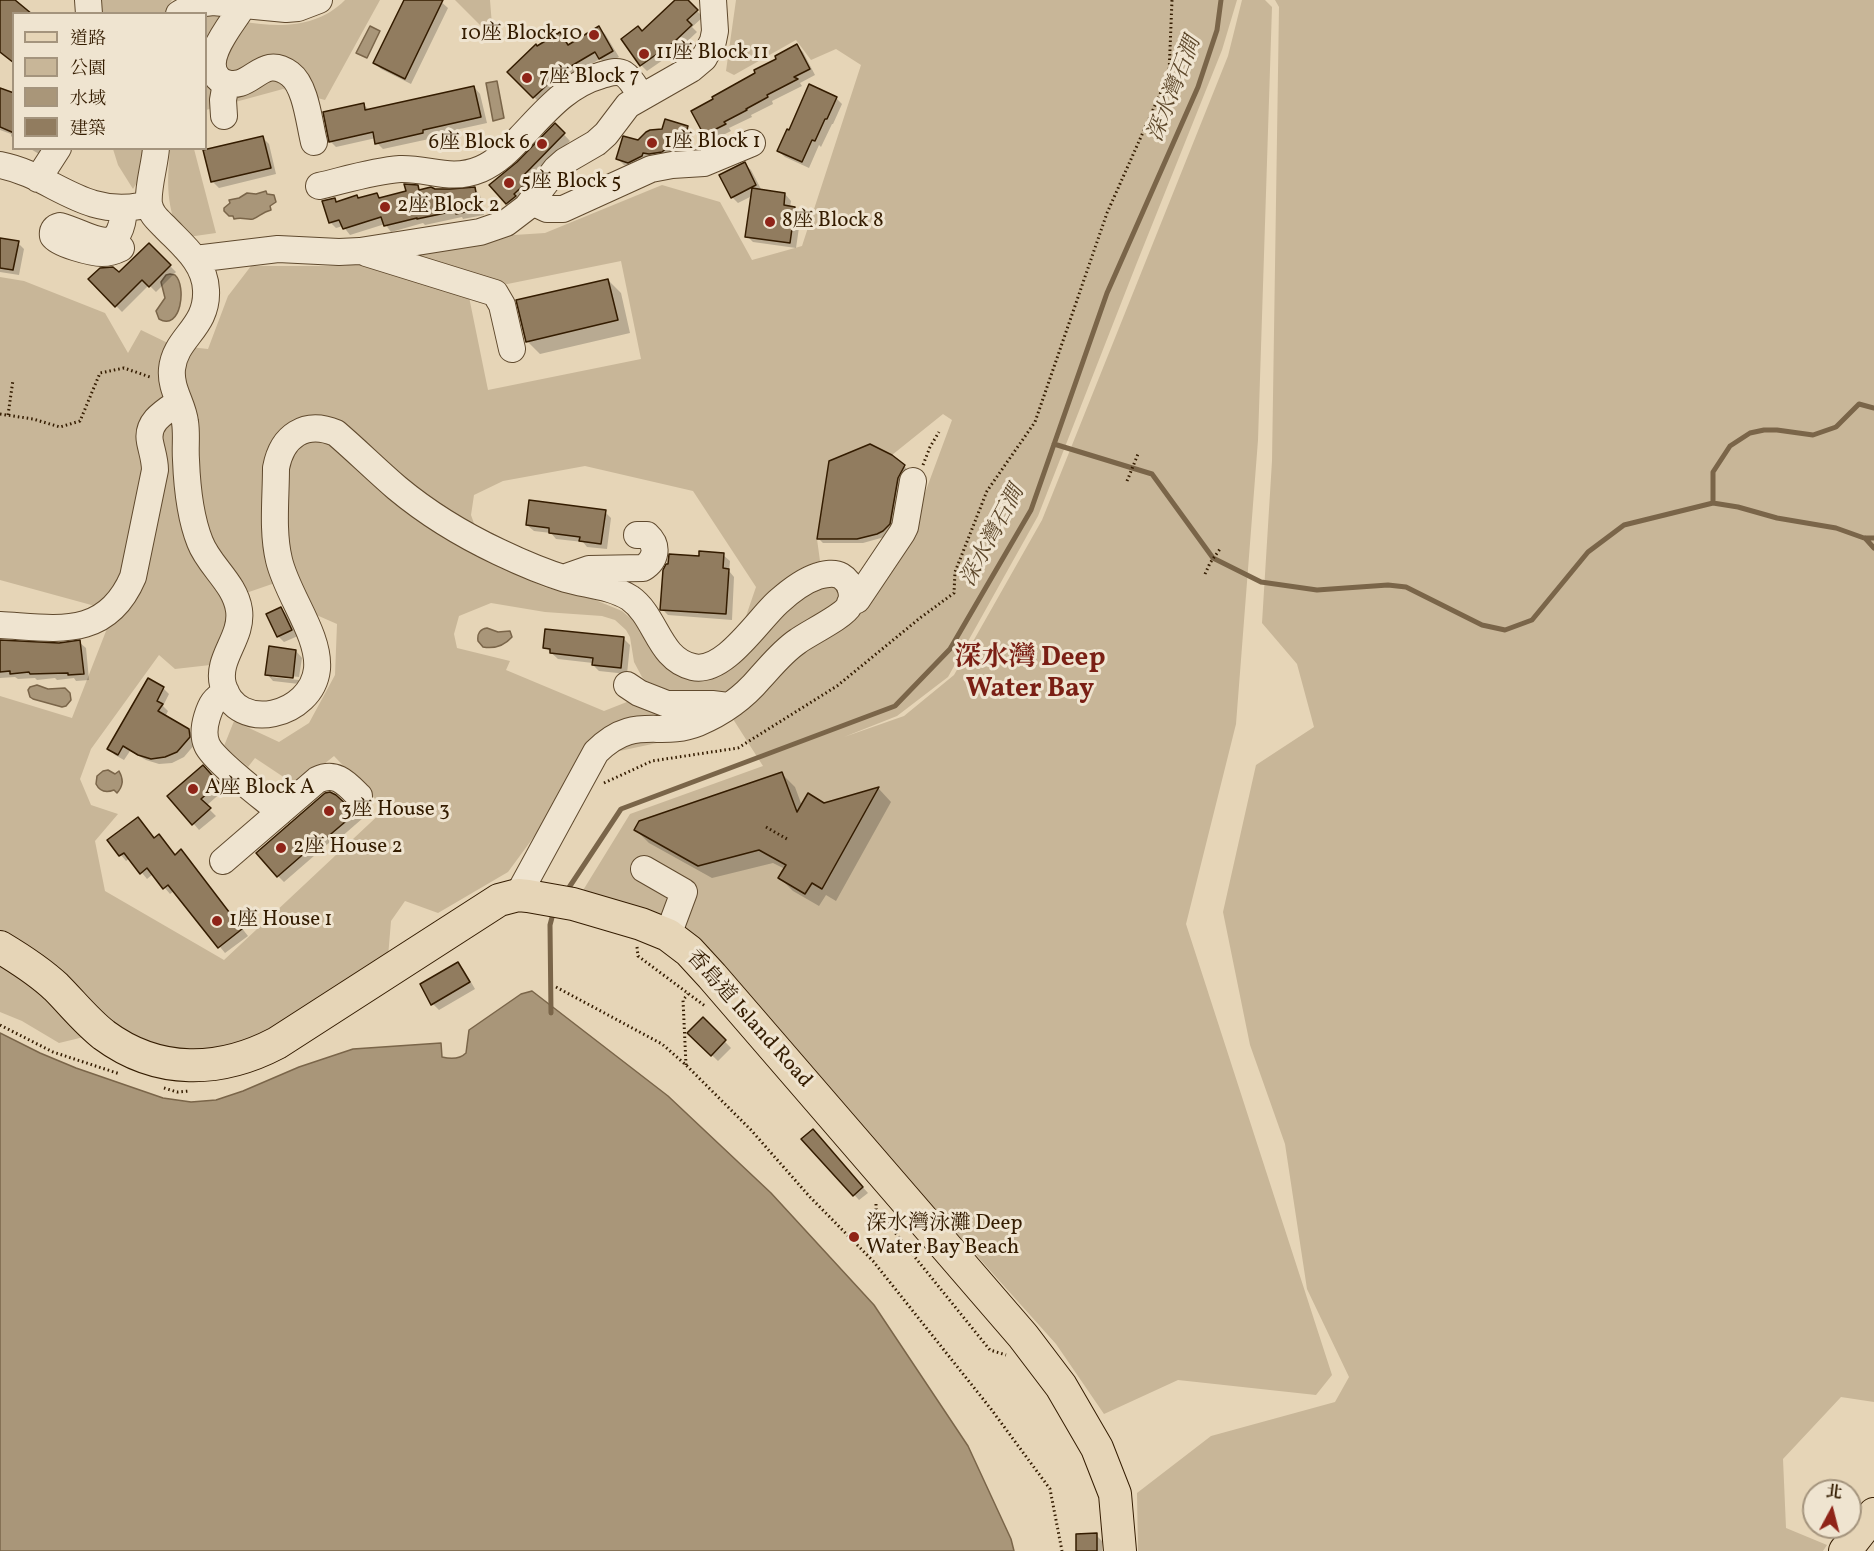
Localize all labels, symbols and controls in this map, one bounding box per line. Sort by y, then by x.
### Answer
legend [12,12,207,150]
place label: 10座 Block 10 [460,22,582,48]
text: 道路 [70,27,106,52]
marker: 10座 Block 10 [587,28,601,42]
water label: 深水灣石澗 [1144,34,1208,146]
place label: 11座 Block 11 [656,41,769,67]
marker: 11座 Block 11 [637,47,651,61]
text: 公園 [70,57,106,82]
place label: 7座 Block 7 [539,65,640,91]
marker: 7座 Block 7 [520,71,534,85]
text: 水域 [70,87,106,112]
text: 建築 [70,117,106,142]
place label: 1座 Block 1 [664,130,761,156]
place label: 6座 Block 6 [429,131,530,157]
marker: 1座 Block 1 [645,136,659,150]
marker: 6座 Block 6 [535,137,549,151]
place label: 5座 Block 5 [521,170,621,196]
marker: 5座 Block 5 [502,176,516,190]
place label: 2座 Block 2 [397,194,500,220]
marker: 2座 Block 2 [378,200,392,214]
place label: 8座 Block 8 [782,209,884,235]
marker: 8座 Block 8 [763,215,777,229]
water label: 深水灣石澗 [957,482,1031,592]
district label: 深水灣 Deep Water Bay [955,644,1105,707]
place label: A座 Block A [205,776,315,802]
marker: A座 Block A [186,782,200,796]
place label: 3座 House 3 [341,798,450,824]
marker: 3座 House 3 [322,804,336,818]
place label: 2座 House 2 [293,835,403,861]
marker: 2座 House 2 [274,841,288,855]
place label: 1座 House 1 [229,908,332,934]
marker: 1座 House 1 [210,914,224,928]
street label: 香島道 Island Road [680,946,816,1094]
place label: 深水灣泳灘 Deep Water Bay Beach [866,1212,1022,1262]
marker: 深水灣泳灘 Deep Water Bay Beach [847,1230,861,1244]
north arrow [1802,1479,1862,1539]
text: 北 [1825,1481,1843,1505]

